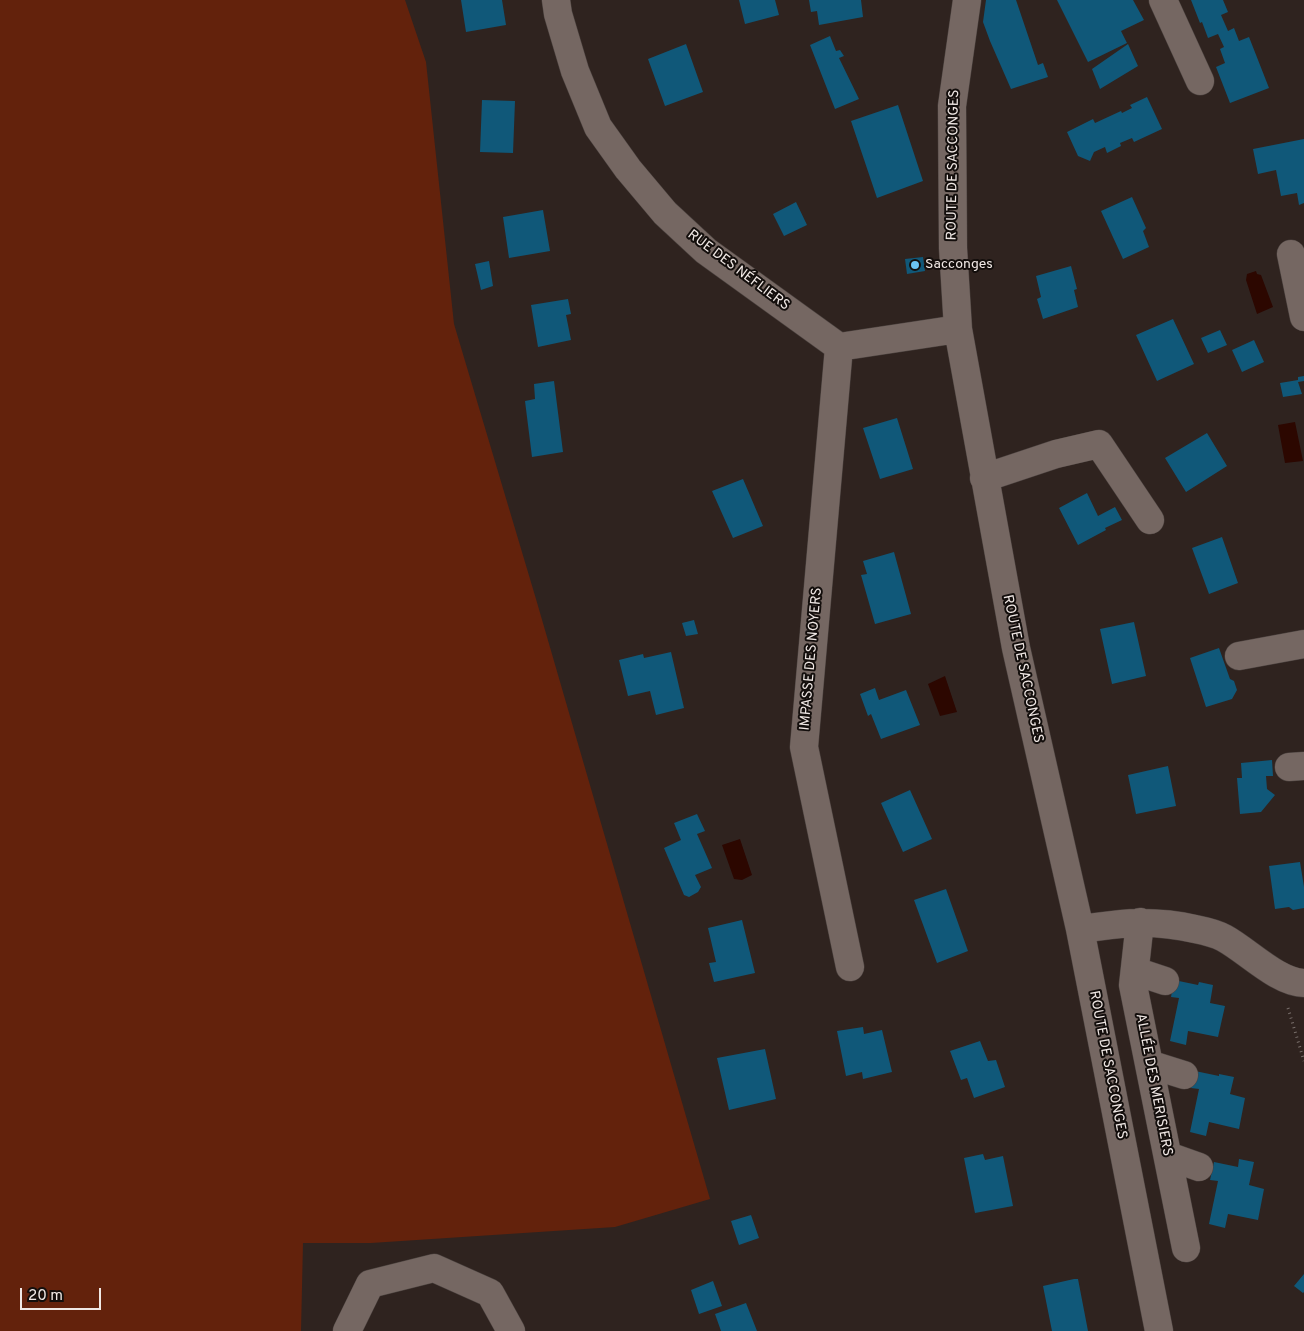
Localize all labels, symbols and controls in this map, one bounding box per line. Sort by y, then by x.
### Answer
street label: ROUTE DE SACCONGES [944,89,964,241]
street label: RUE DES NÉFLIERS [684,227,792,315]
place label: Sacconges [925,257,993,273]
marker: Sacconges [909,259,921,271]
street label: IMPASSE DES NOYERS [797,587,827,731]
street label: ROUTE DE SACCONGES [998,593,1046,745]
street label: ROUTE DE SACCONGES [1084,989,1130,1141]
street label: ALLÉE DES MERISIERS [1131,1012,1175,1158]
scale bar [22,1278,104,1310]
text: 20 m [28,1287,63,1306]

